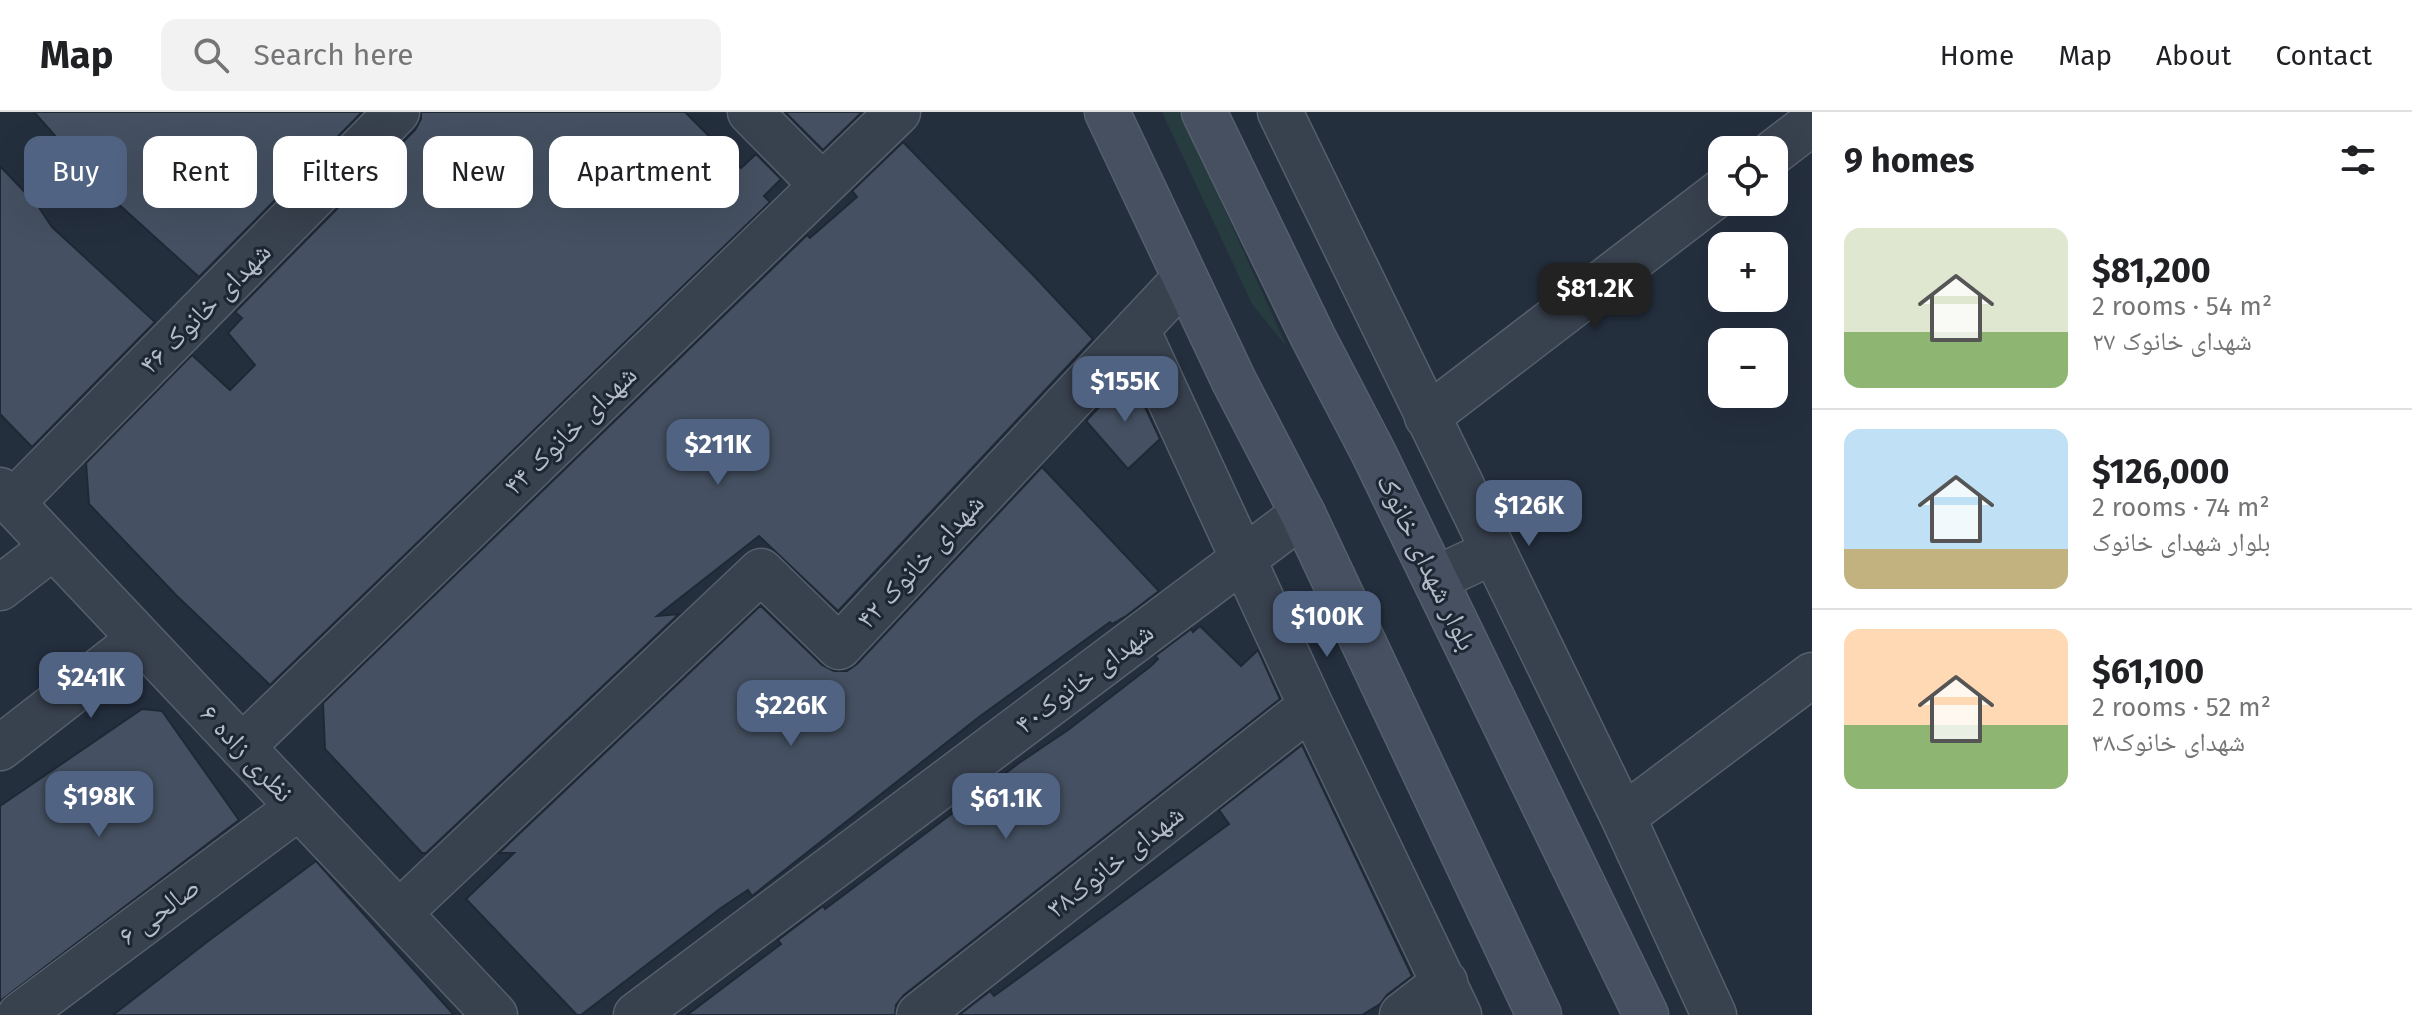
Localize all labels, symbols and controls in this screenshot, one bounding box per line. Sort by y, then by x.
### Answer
search box [161,19,721,91]
text: Map [40,32,113,78]
icon: search [189,33,233,77]
text: Search here [253,37,414,73]
text: Home [1940,39,2014,72]
text: Map [2058,39,2112,72]
text: About [2156,39,2231,72]
text: Contact [2275,39,2372,72]
chip: Buy [24,136,127,208]
chip: Rent [143,136,257,208]
chip: Filters [273,136,407,208]
chip: New [423,136,533,208]
chip: Apartment [549,136,739,208]
map controls [1708,136,1788,408]
button: locate [1708,136,1788,216]
icon: filters [2336,138,2380,182]
text: 9 homes [1844,140,1975,181]
button: + [1708,232,1788,312]
street label: ۴۶ شهدای خانوک [132,235,278,381]
text: $81,200 [2092,250,2211,291]
icon: home [1908,260,2004,356]
pin: $81.2K [1530,263,1660,331]
text: $81.2K [1557,273,1633,304]
text: 2 rooms · 54 m² [2092,291,2272,322]
text: شهدای خانوک ۲۷ [2092,326,2252,357]
button: − [1708,328,1788,408]
pin: $155K [1069,356,1181,424]
street label: ۴۴ شهدای خانوک [497,358,643,502]
text: $155K [1090,366,1160,397]
pin: $211K [662,419,774,487]
text: $211K [684,429,752,460]
text: $126,000 [2092,451,2229,492]
icon: home [1908,461,2004,557]
street label: بلوار شهدای خانوک [1370,468,1484,656]
pin: $126K [1473,480,1585,548]
street label: شهدای خانوک ۴۲ [849,487,991,635]
text: $126K [1494,490,1564,521]
text: 2 rooms · 74 m² [2092,492,2270,523]
text: بلوار شهدای خانوک [2092,527,2271,558]
pin: $100K [1271,591,1383,659]
text: $100K [1291,601,1363,632]
street label: شهدای خانوک۴۰ [1008,615,1160,741]
text: $61,100 [2092,651,2204,692]
pin: $241K [35,652,147,720]
icon: home [1908,661,2004,757]
text: $241K [57,662,125,693]
pin: $226K [735,680,847,748]
text: $226K [755,690,827,721]
text: 2 rooms · 52 m² [2092,692,2271,723]
street label: نظری زاده ۶ [193,697,301,809]
text: شهدای خانوک۳۸ [2092,727,2245,758]
pin: $198K [43,771,155,839]
pin: $61.1K [941,773,1071,841]
text: $198K [63,781,135,812]
text: $61.1K [970,783,1042,814]
street label: شهدای خانوک۳۸ [1040,797,1190,925]
street label: ۶ صالحی [112,870,207,953]

